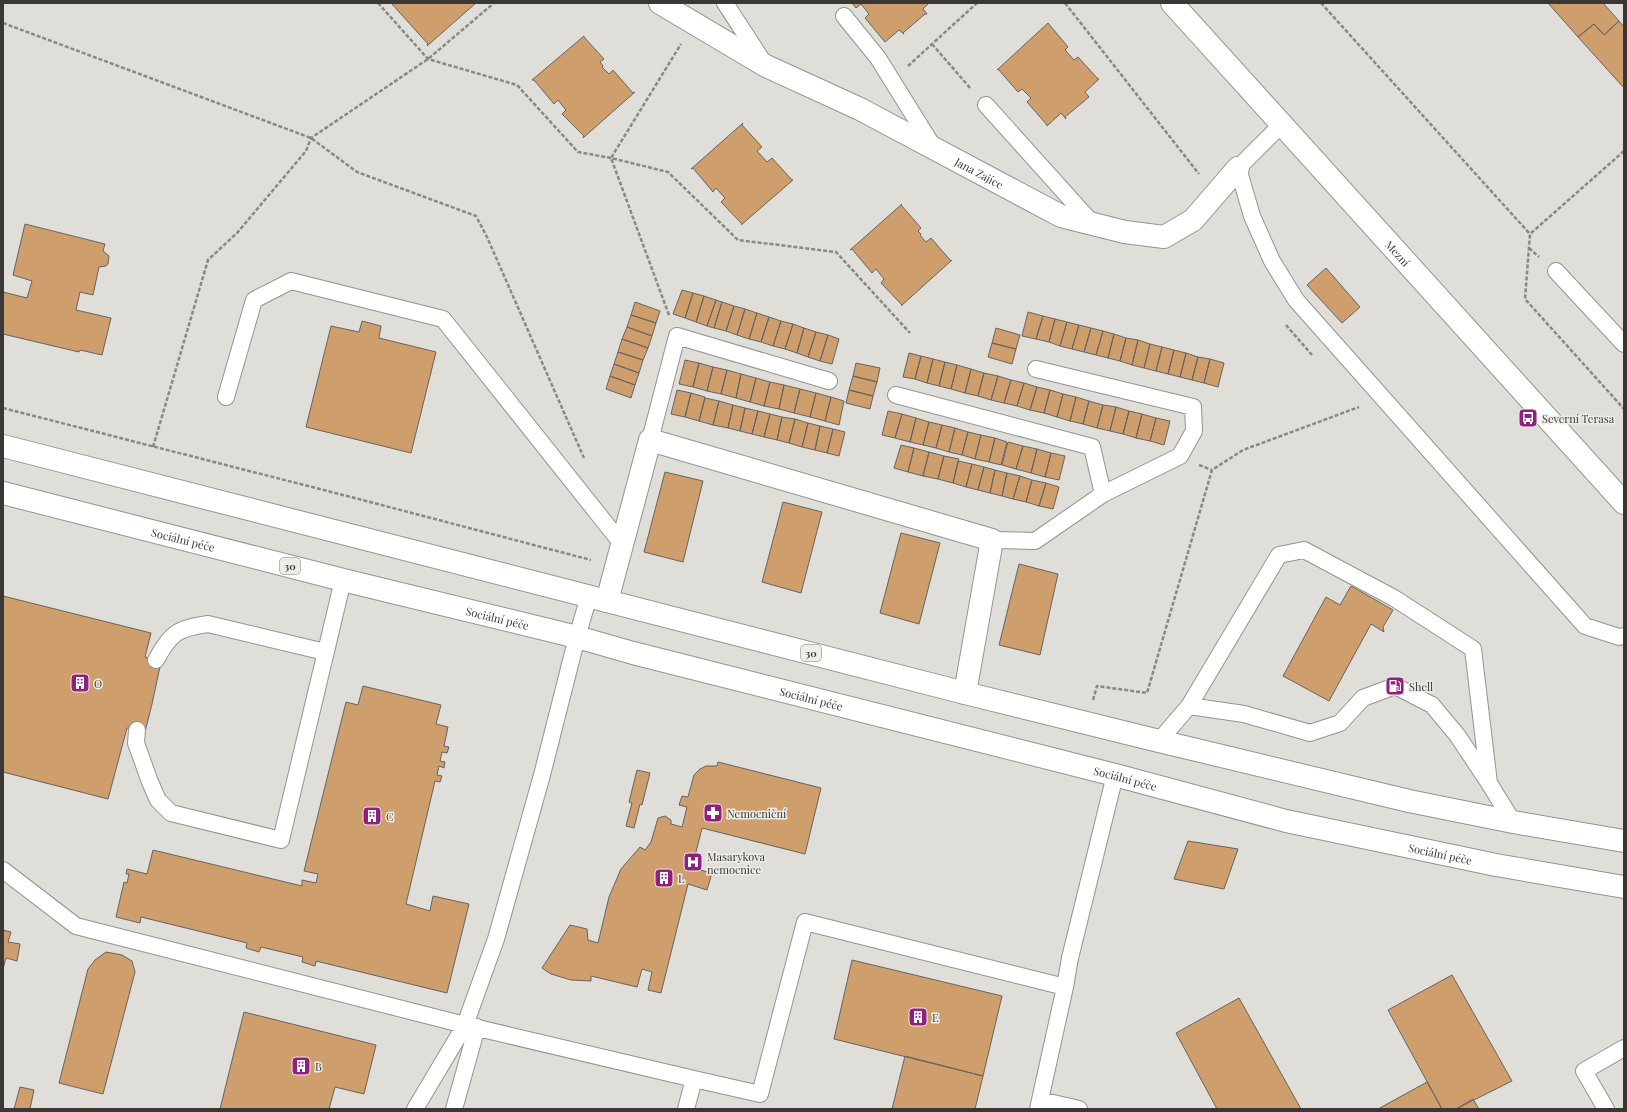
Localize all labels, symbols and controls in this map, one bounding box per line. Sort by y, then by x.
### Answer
street label: Jana Zajíce [952,153,1007,192]
street label: Mezní [1382,237,1414,269]
bus stop icon: Severní Terasa [1517,407,1539,429]
place label: Severní Terasa [1542,411,1615,426]
street label: Sociální péče [150,524,217,554]
road number: 30 [280,558,300,574]
street label: Sociální péče [464,603,531,633]
road number: 30 [801,645,821,661]
building icon: O [69,672,91,694]
fuel station icon: Shell [1384,675,1406,697]
place label: O [94,676,102,691]
place label: Shell [1409,679,1433,694]
street label: Sociální péče [778,683,845,713]
street label: Sociální péče [1092,762,1159,794]
pharmacy icon: Nemocniční [702,802,724,824]
building icon: C [361,805,383,827]
place label: Nemocniční [727,806,786,821]
place label: C [386,809,394,824]
street label: Sociální péče [1407,839,1474,867]
place label: Masarykova nemocnice [707,849,766,877]
hospital icon: Masarykova nemocnice [682,851,704,873]
building icon: L [653,867,675,889]
place label: L [678,871,685,886]
building icon: E [907,1006,929,1028]
place label: E [932,1010,939,1025]
building icon: B [290,1055,312,1077]
place label: B [315,1059,322,1074]

